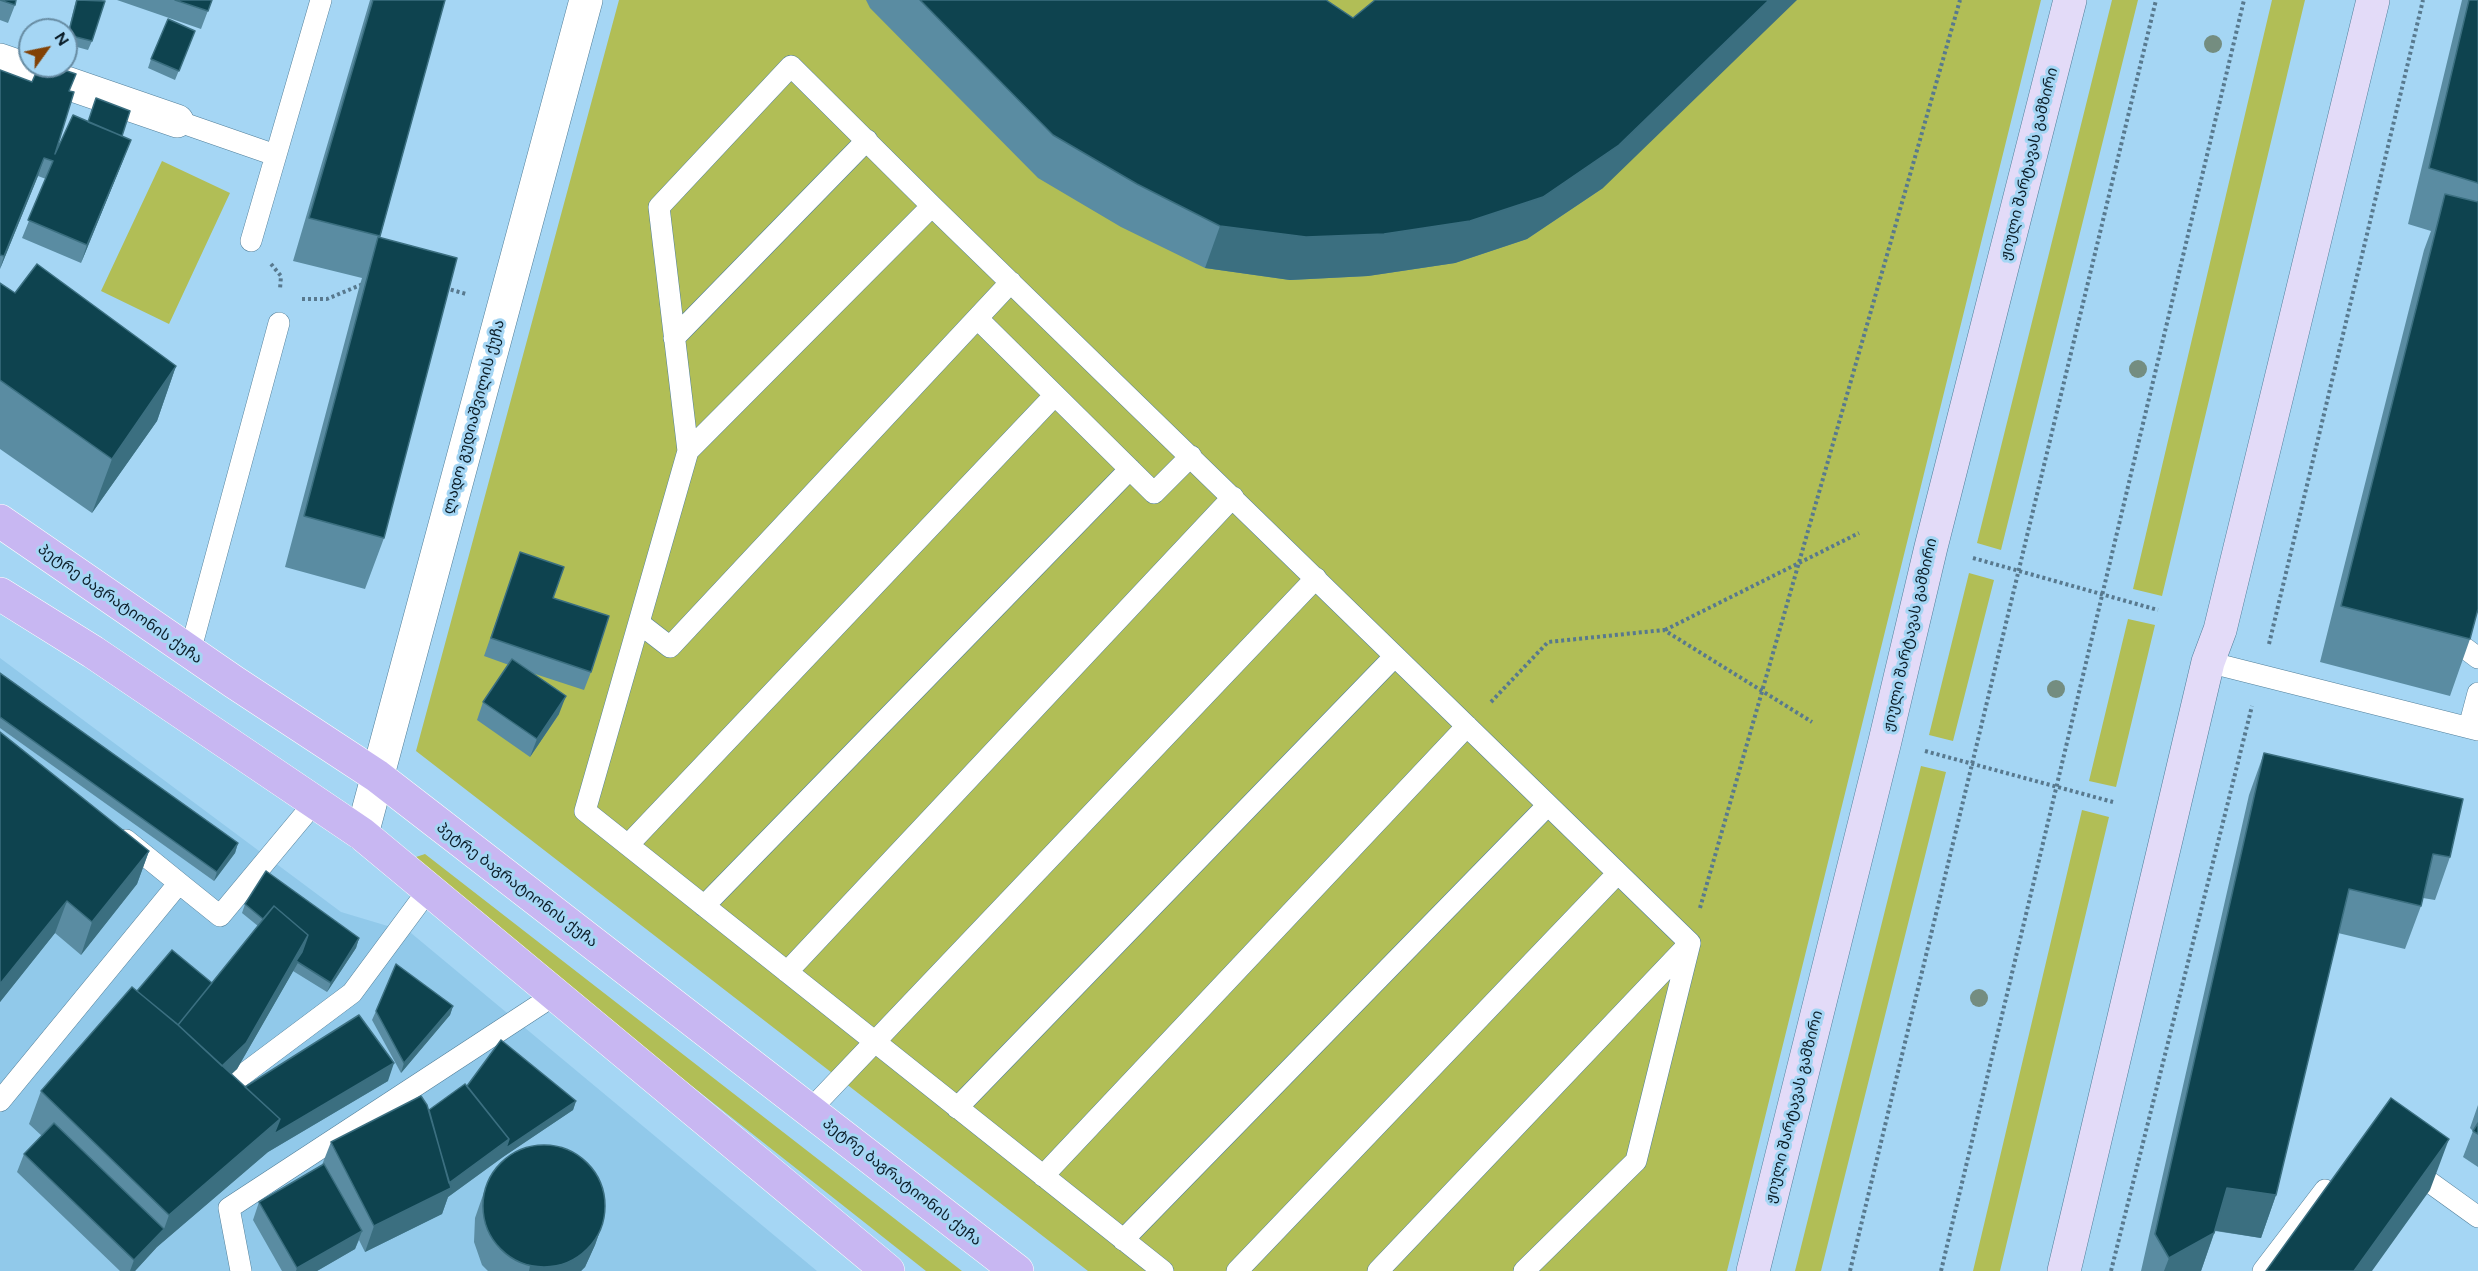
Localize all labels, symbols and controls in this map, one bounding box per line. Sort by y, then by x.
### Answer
north arrow [18,18,78,78]
text: N [51,29,73,49]
street label: ჟიული შარტავას გამზირი [1996,66,2062,262]
street label: ლადო გუდიაშვილის ქუჩა [439,318,509,516]
street label: ჟიული შარტავას გამზირი [1879,536,1941,734]
street label: პეტრე ბაგრატიონის ქუჩა [34,540,206,668]
street label: პეტრე ბაგრატიონის ქუჩა [433,819,601,951]
street label: ჟიული შარტავას გამზირი [1761,1009,1827,1205]
street label: პეტრე ბაგრატიონის ქუჩა [819,1114,985,1250]

